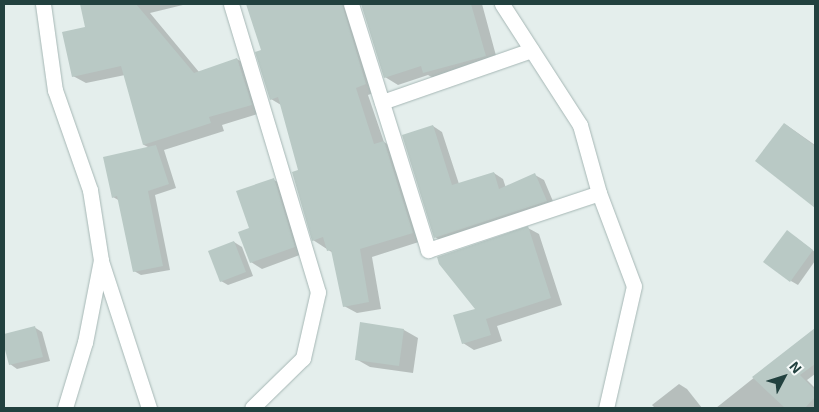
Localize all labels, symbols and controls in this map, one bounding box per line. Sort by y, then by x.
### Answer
north arrow [759,352,809,402]
text: N [786,358,806,376]

